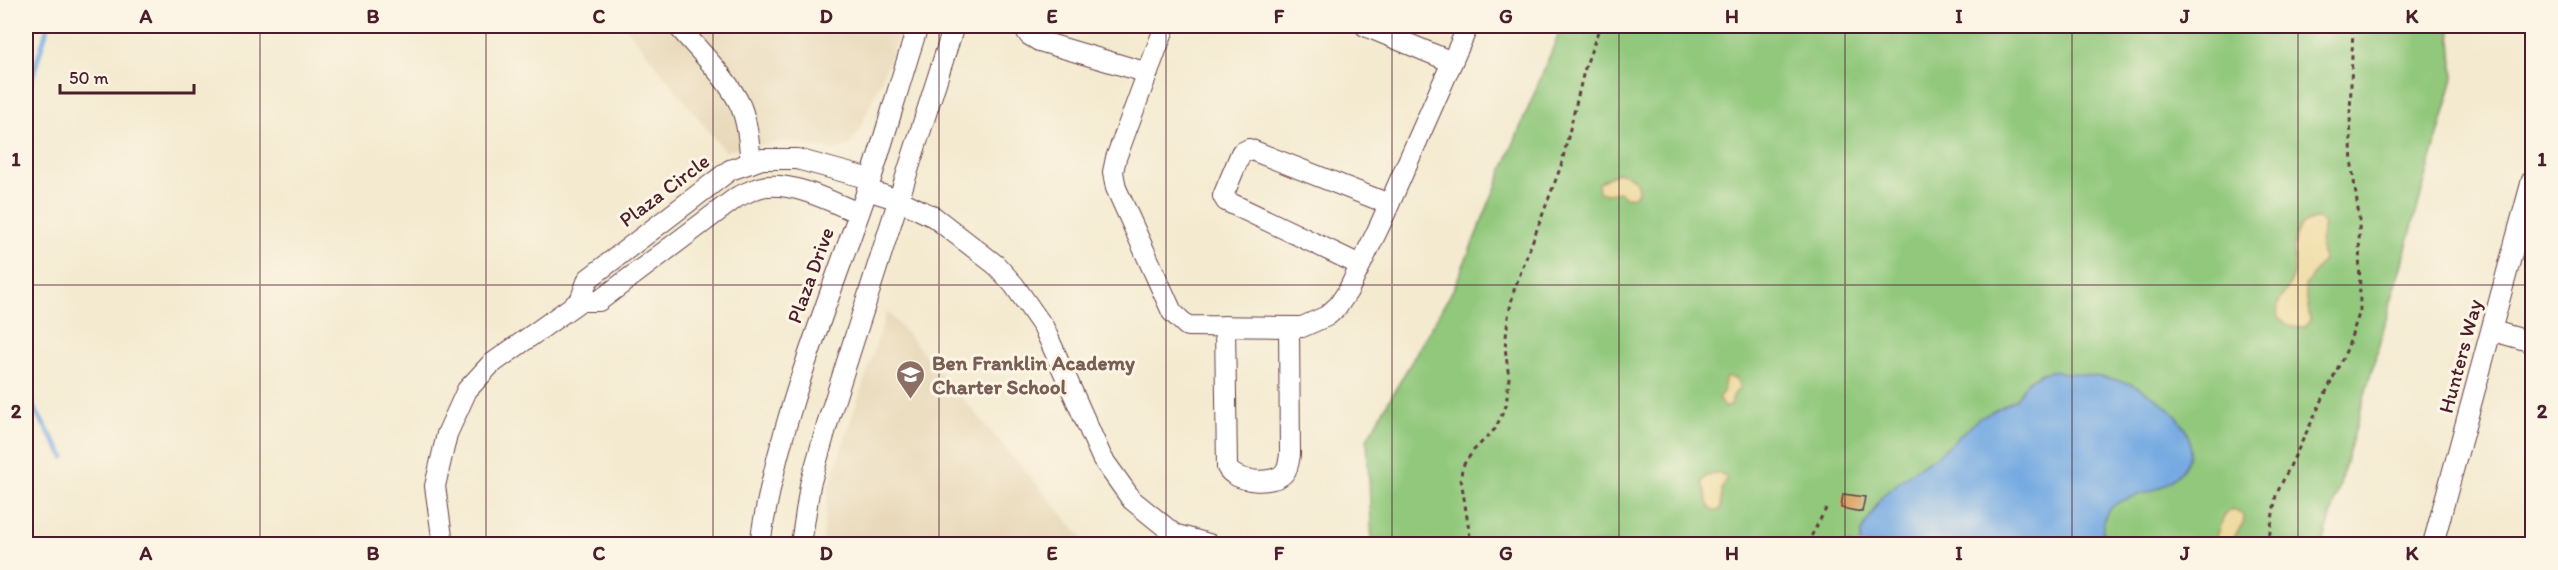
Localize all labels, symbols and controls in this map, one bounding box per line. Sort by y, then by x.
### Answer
text: A [139,4,153,28]
text: B [367,4,380,28]
text: C [593,4,606,28]
text: D [819,4,833,28]
text: E [1046,4,1058,28]
text: F [1274,4,1285,28]
text: G [1499,4,1513,28]
text: H [1725,4,1739,28]
text: I [1955,4,1963,28]
text: J [2179,4,2190,28]
text: K [2406,4,2420,28]
scale bar [60,57,194,95]
text: 50 m [69,67,109,89]
text: 1 [11,147,21,171]
text: 1 [2537,147,2547,171]
street label: Plaza Circle [614,148,714,232]
street label: Plaza Drive [781,224,839,326]
street label: Hunters Way [2433,296,2487,416]
place label: Ben Franklin Academy Charter School [932,350,1135,399]
school or university icon: Ben Franklin Academy Charter School [895,358,927,400]
text: 2 [11,399,22,423]
text: 2 [2537,399,2548,423]
text: A [139,541,153,565]
text: B [367,541,380,565]
text: C [593,541,606,565]
text: D [819,541,833,565]
text: E [1046,541,1058,565]
text: F [1274,541,1285,565]
text: G [1499,541,1513,565]
text: H [1725,541,1739,565]
text: I [1955,541,1963,565]
text: J [2179,541,2190,565]
text: K [2406,541,2420,565]

